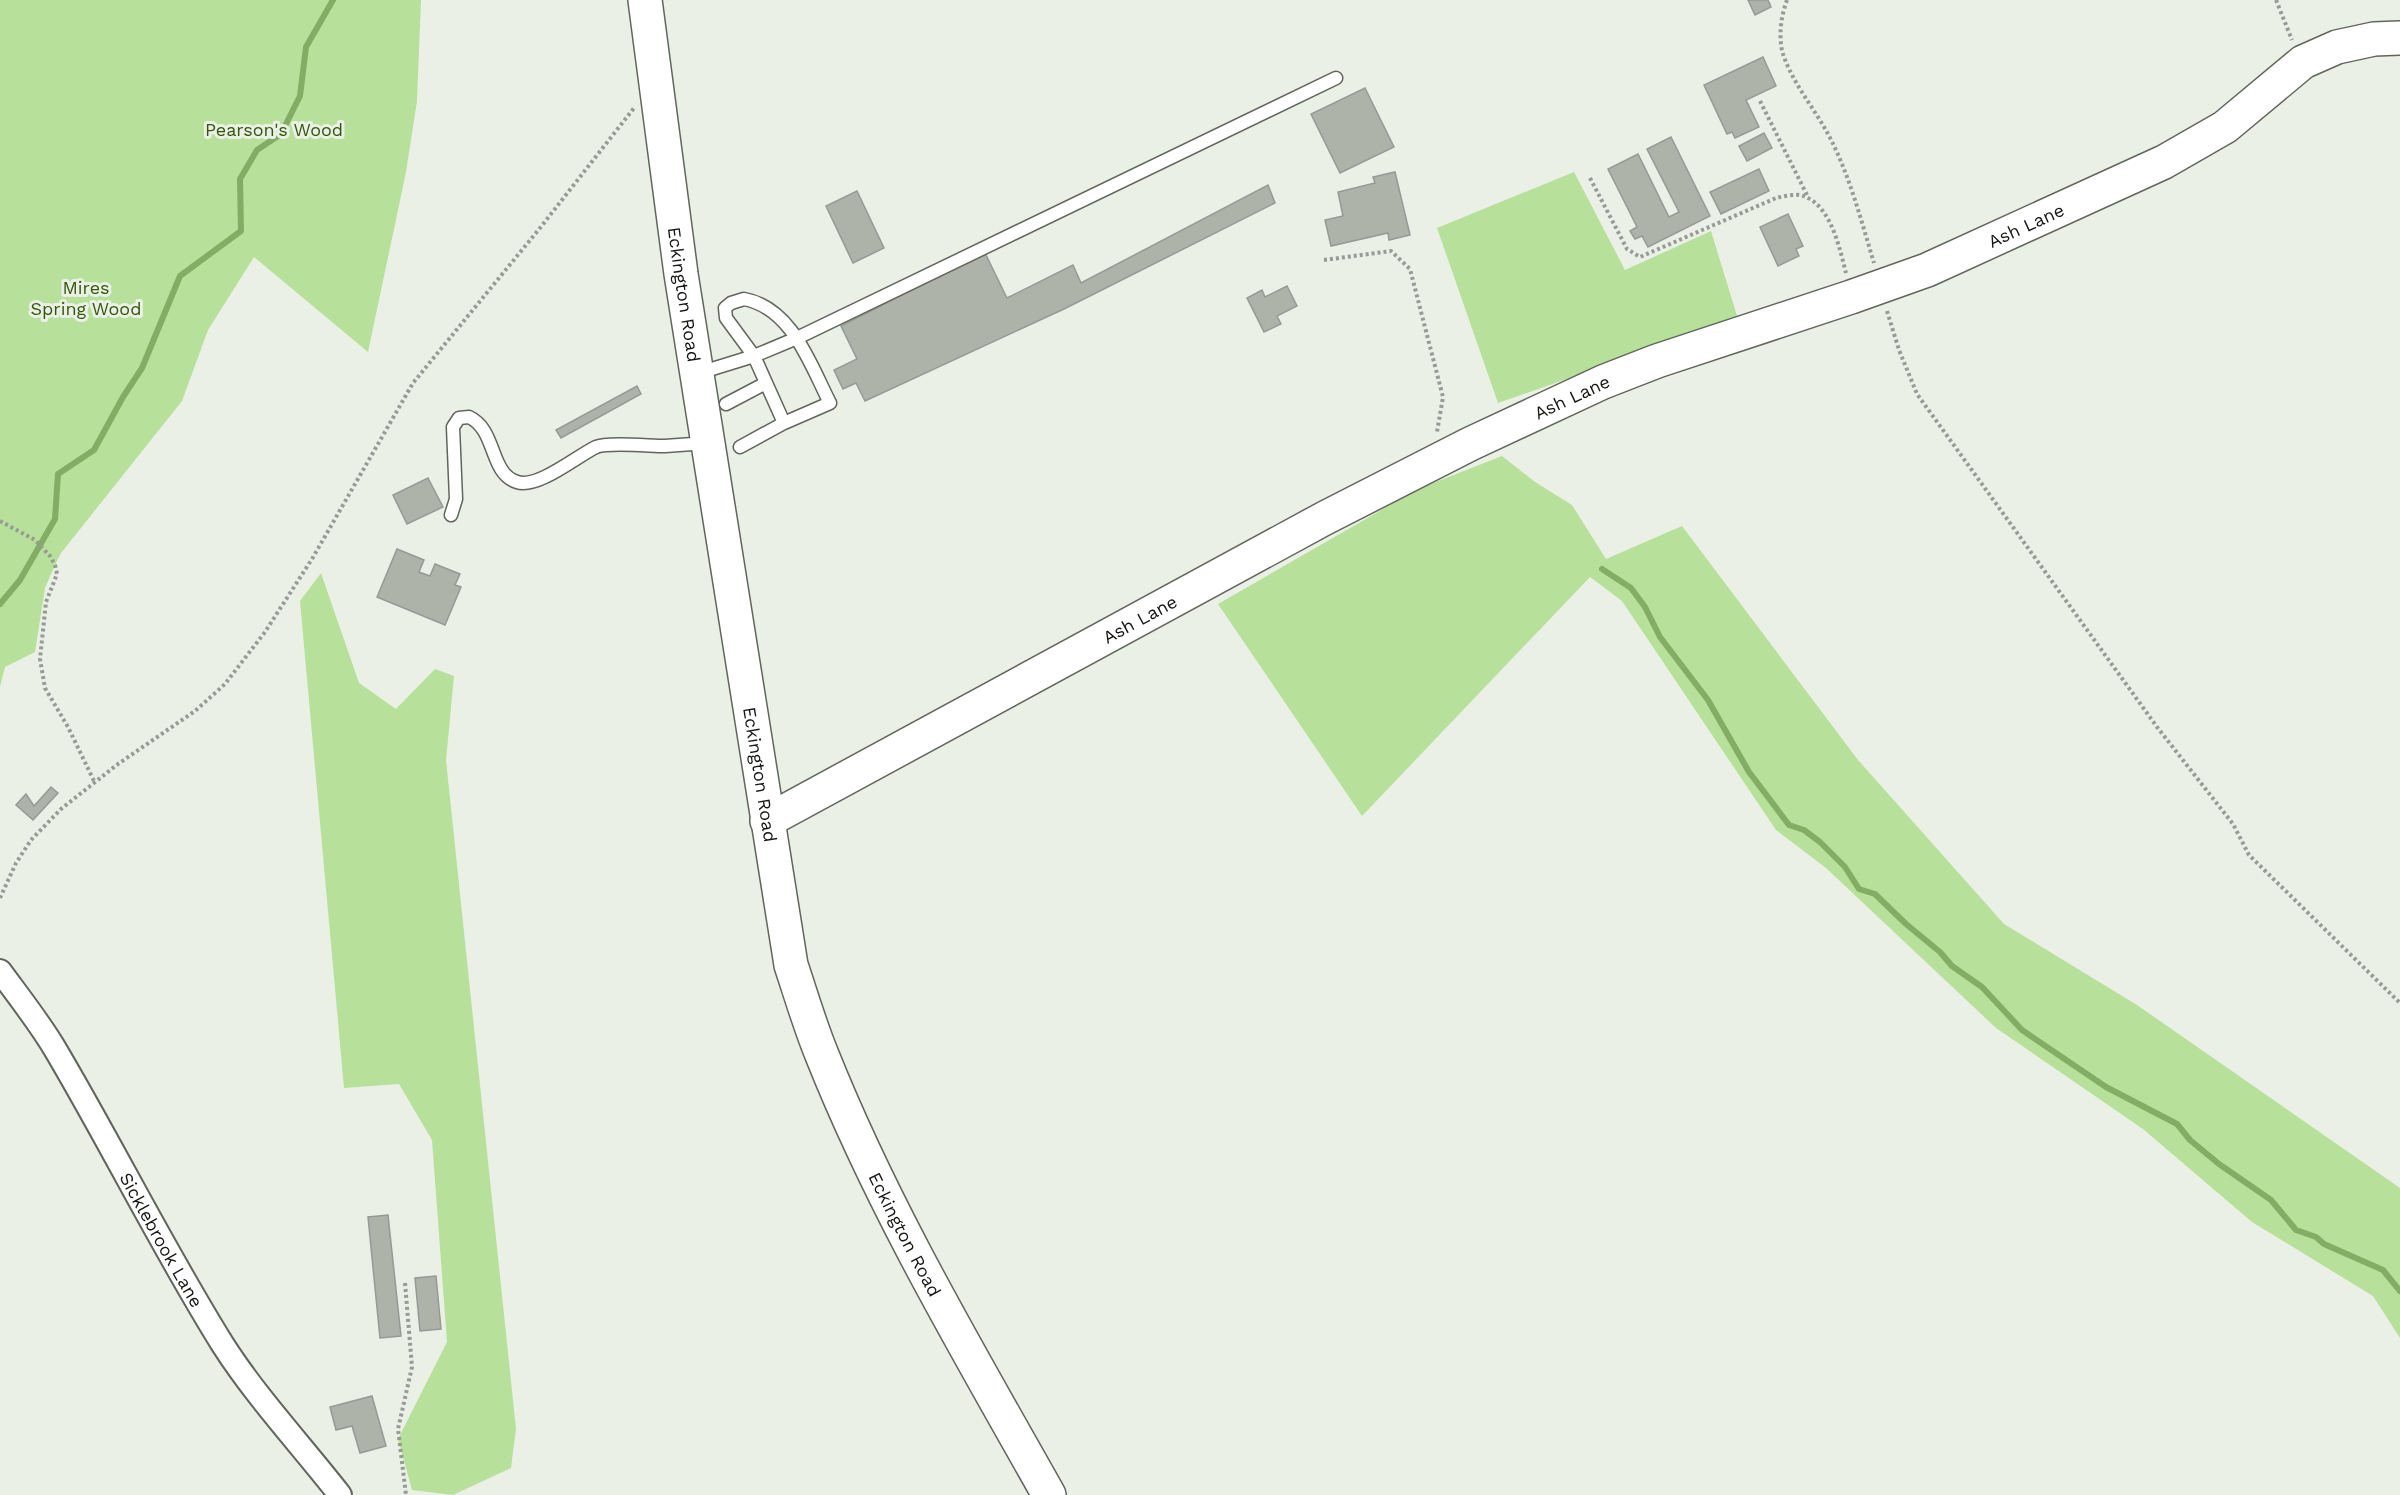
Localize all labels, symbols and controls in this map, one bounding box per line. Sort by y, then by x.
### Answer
park label: Pearson's Wood [205,119,343,140]
street label: Ash Lane [1985,199,2067,251]
street label: Eckington Road [664,225,705,364]
park label: Mires Spring Wood [31,277,141,319]
street label: Ash Lane [1531,370,1612,423]
street label: Ash Lane [1099,590,1180,647]
street label: Eckington Road [740,705,782,843]
street label: Sicklebrook Lane [116,1169,208,1311]
street label: Eckington Road [865,1169,946,1300]

